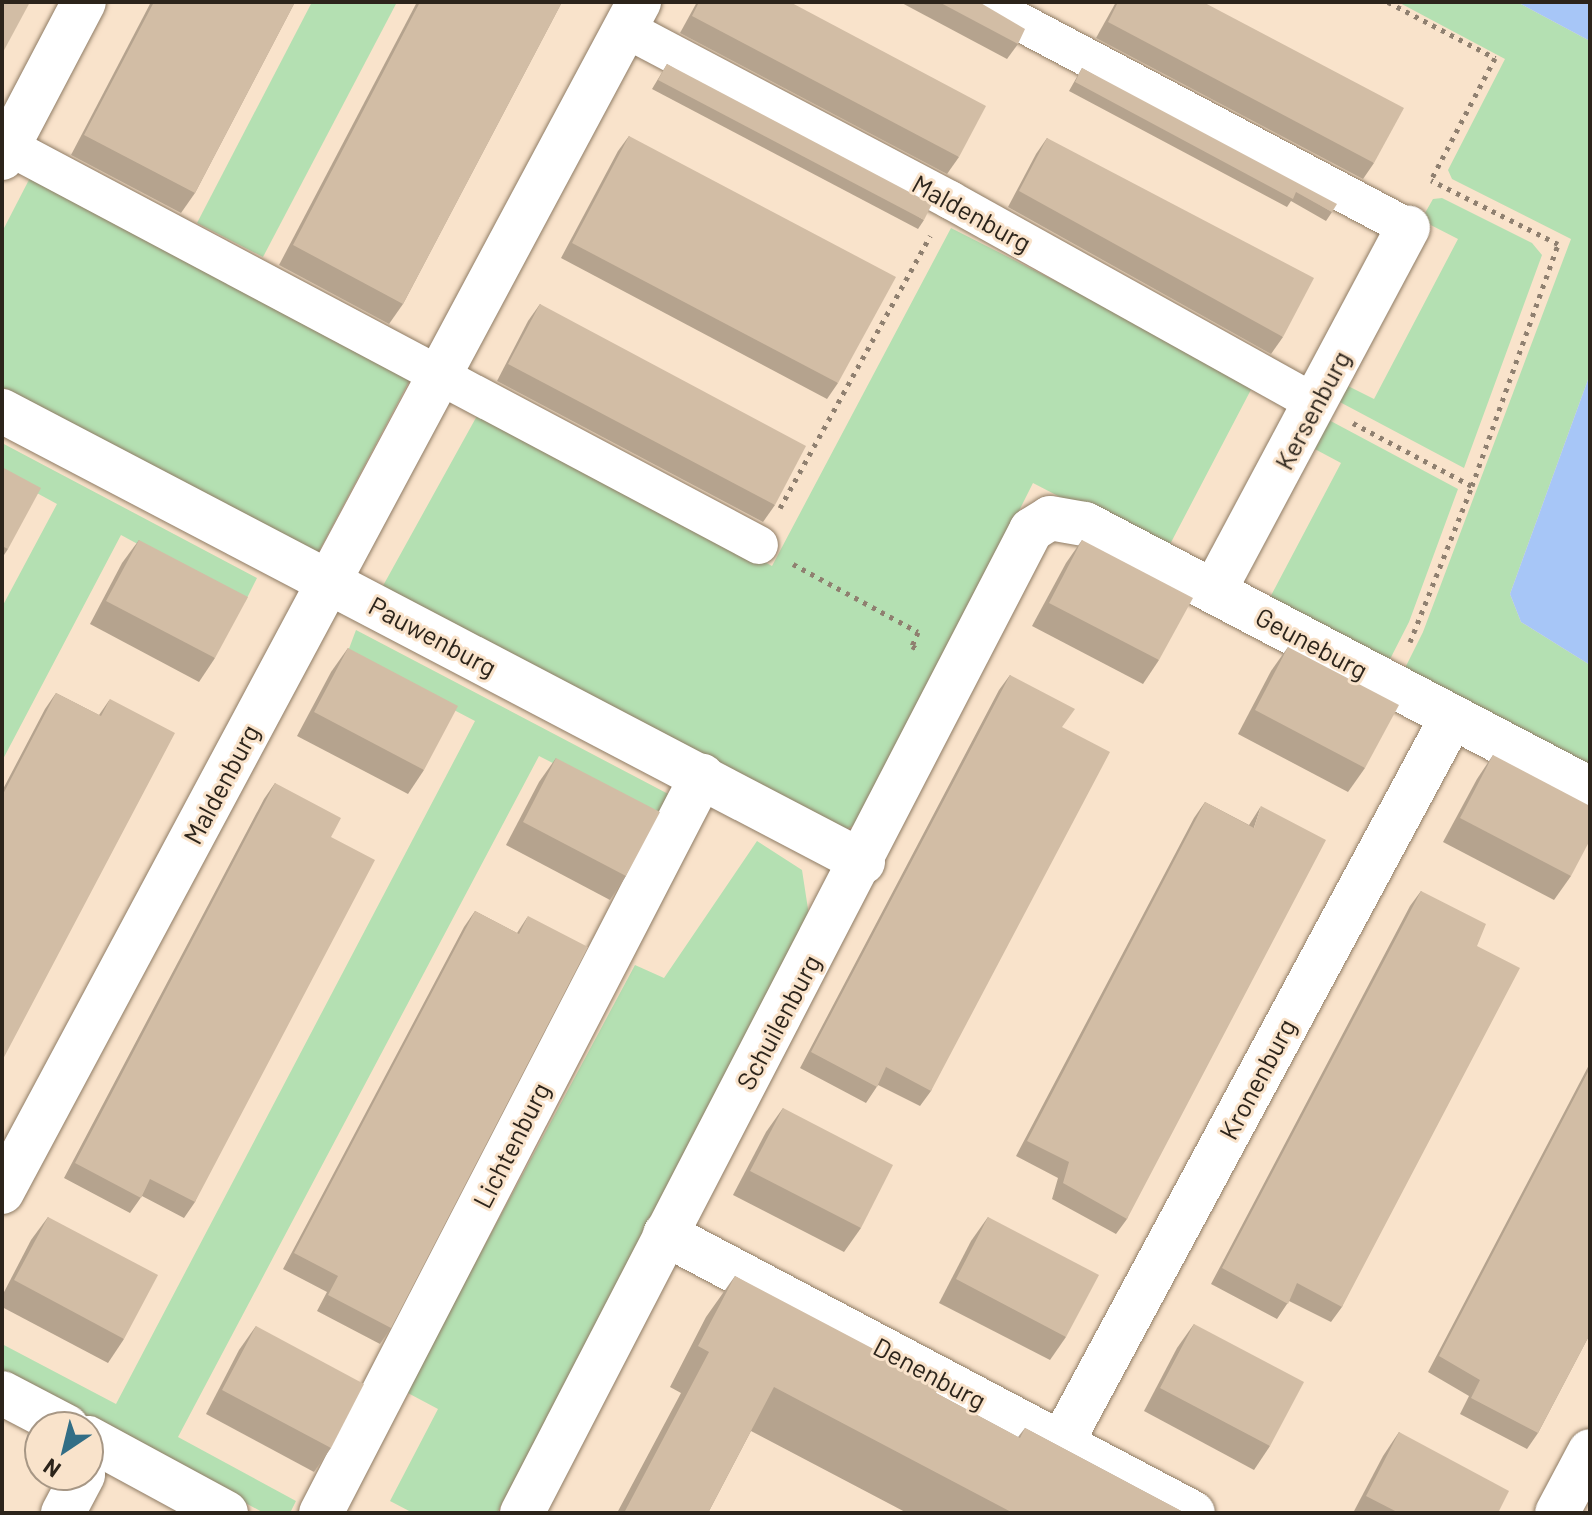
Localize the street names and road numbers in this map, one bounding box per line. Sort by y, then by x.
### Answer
street label: Maldenburg [907,168,1037,258]
street label: Kersenburg [1268,345,1356,475]
street label: Pauwenburg [364,589,502,683]
street label: Geuneburg [1251,600,1373,686]
street label: Maldenburg [176,719,266,849]
street label: Schuilenburg [729,949,827,1095]
street label: Kronenburg [1212,1013,1302,1145]
street label: Lichtenburg [466,1077,556,1213]
street label: Denenburg [868,1330,992,1416]

